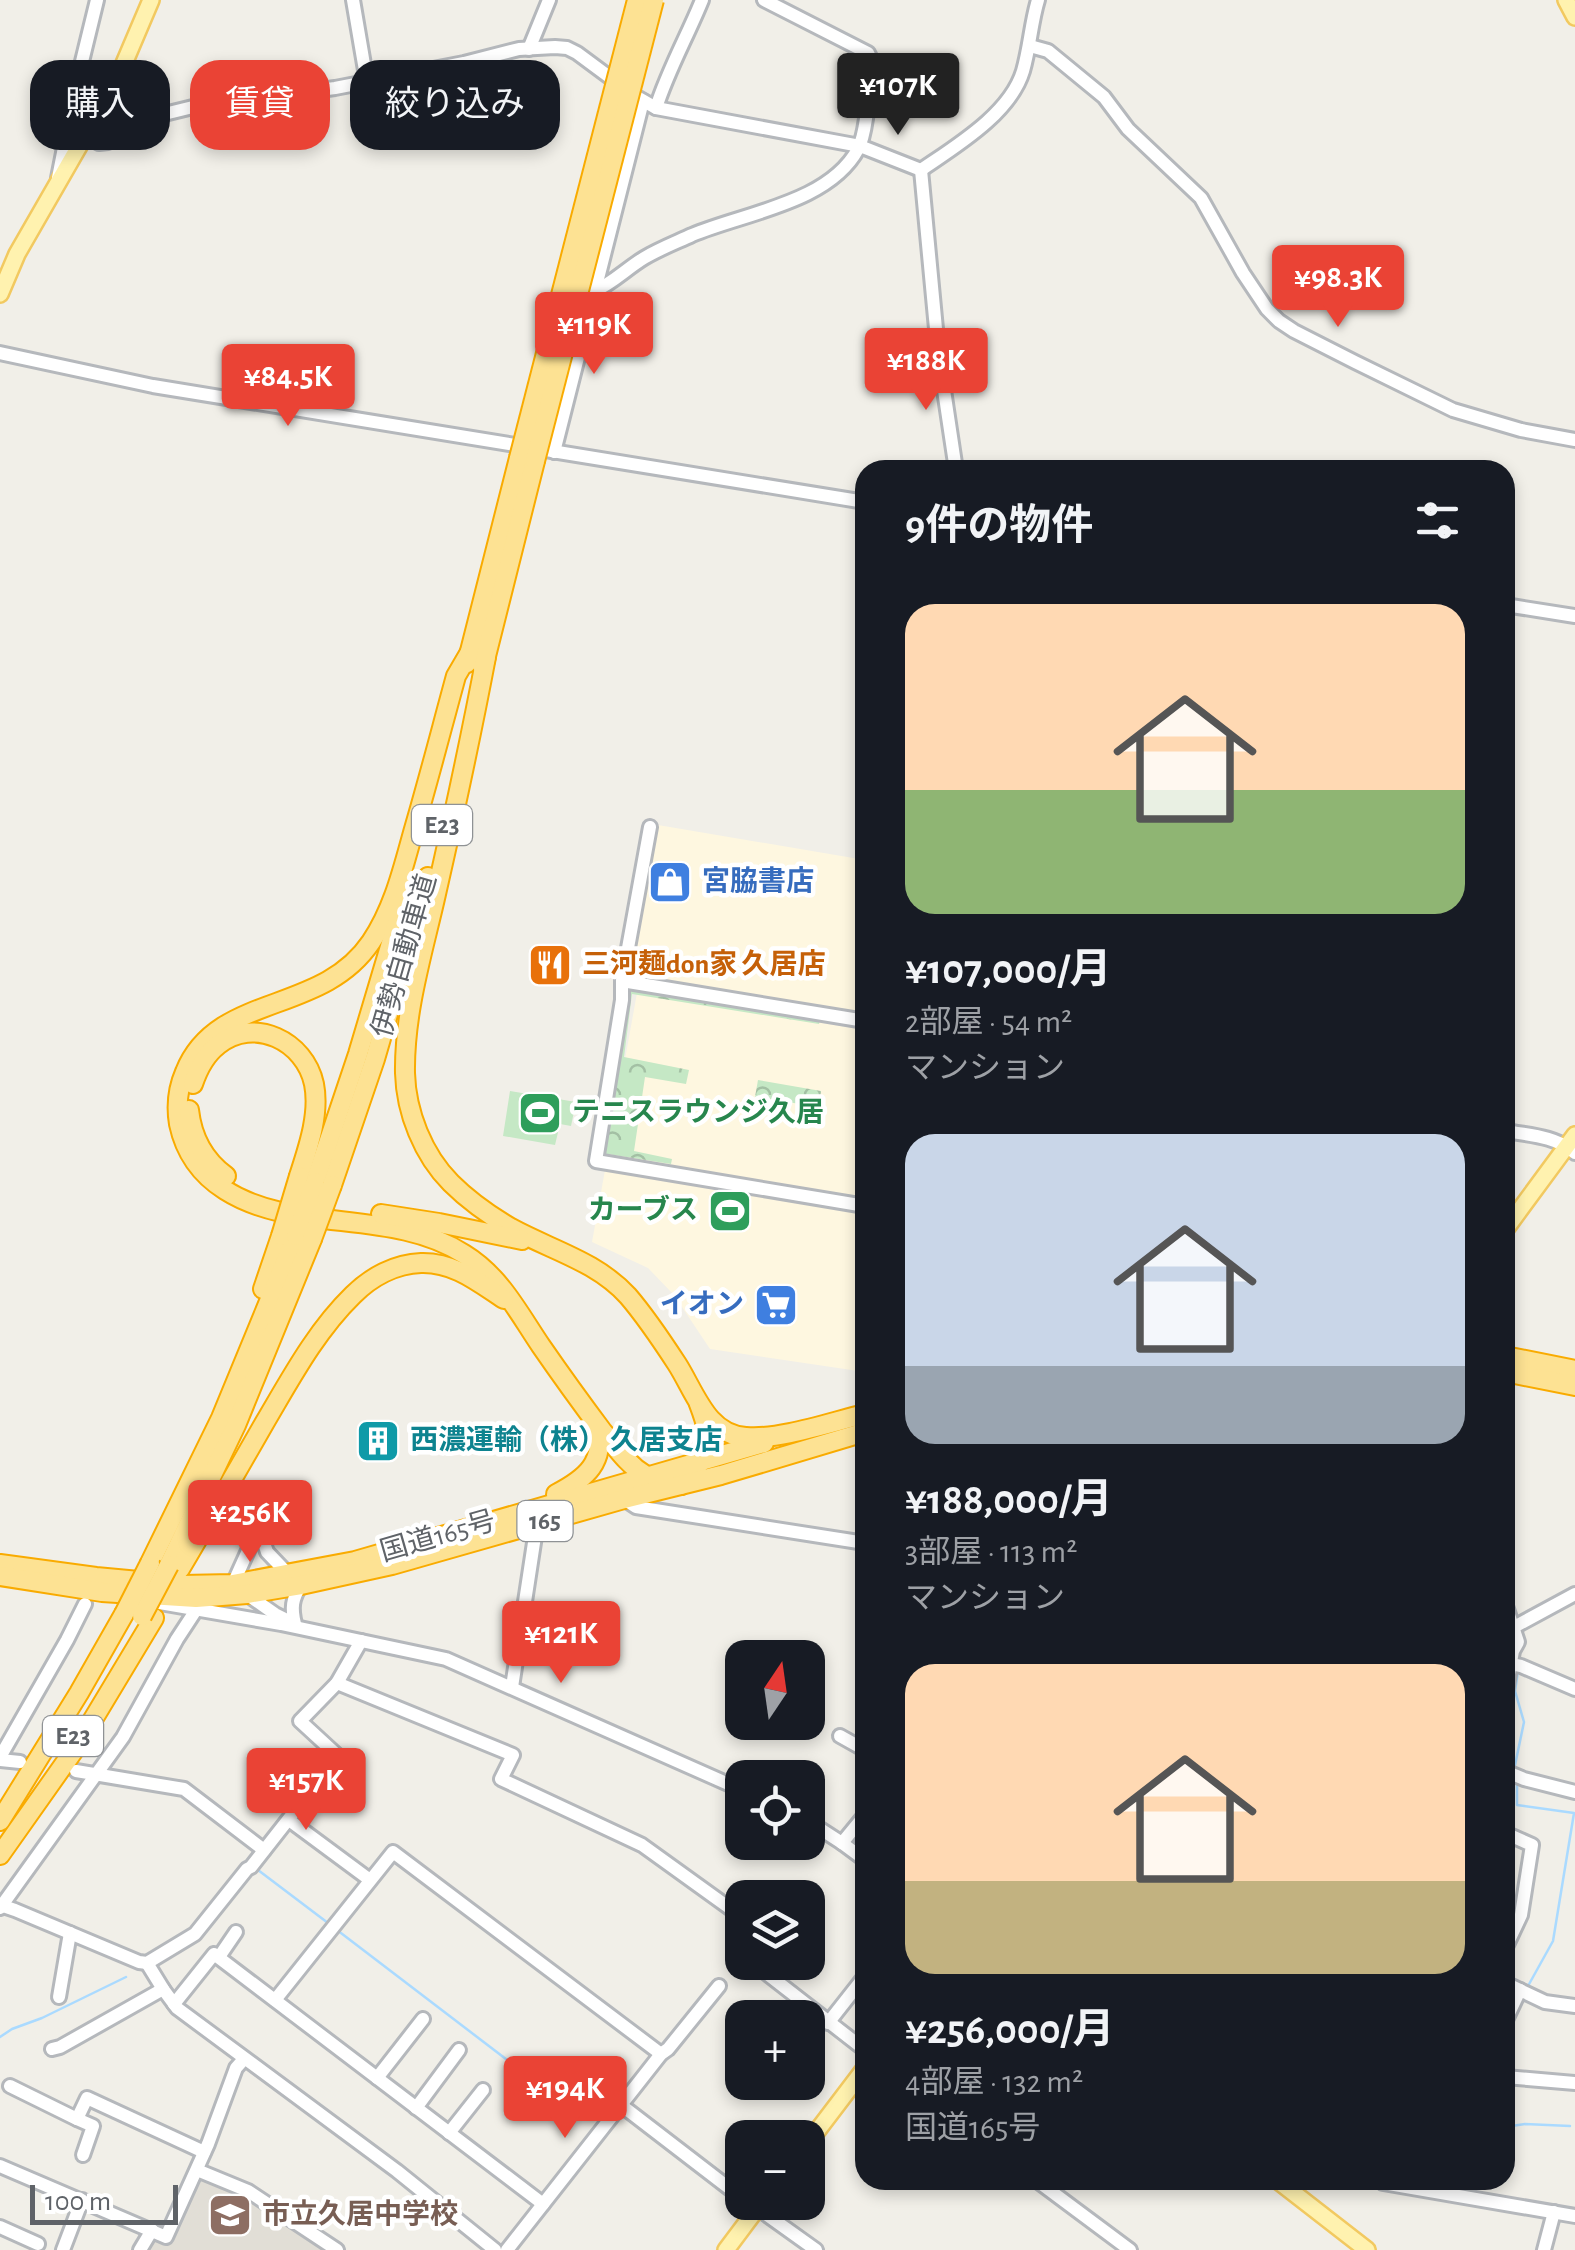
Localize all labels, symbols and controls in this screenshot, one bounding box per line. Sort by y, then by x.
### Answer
pin: ¥107K [828,53,968,138]
chip: 購入 [30,60,170,150]
chip: 賃貸 [190,60,330,150]
chip: 絞り込み [350,60,560,150]
text: ¥107K [859,69,937,101]
pin: ¥98.3K [1257,245,1419,330]
text: ¥98.3K [1294,261,1382,293]
pin: ¥119K [524,292,664,377]
text: ¥119K [557,308,631,340]
pin: ¥188K [856,328,996,413]
pin: ¥84.5K [207,344,369,429]
text: ¥188K [887,344,965,376]
text: ¥84.5K [244,360,332,392]
icon: filters [1410,493,1465,548]
text: 9件の物件 [905,505,1093,547]
icon: home [1095,669,1275,849]
road number: E23 [412,805,472,845]
shop icon: 宮脇書店 [647,859,693,905]
place label: 宮脇書店 [702,865,814,896]
street label: 伊勢自動車道 [366,871,442,1041]
restaurant icon: 三河麺don家 久居店 [527,942,573,988]
place label: 三河麺don家 久居店 [582,948,825,979]
text: ¥107,000/月 [905,949,1111,991]
text: 2部屋 · 54 m² [905,1006,1072,1038]
text: マンション [905,1052,1065,1084]
sports icon: テニスラウンジ久居 [517,1090,563,1136]
place label: テニスラウンジ久居 [572,1097,824,1127]
sports icon: カーブス [707,1188,753,1234]
place label: カーブス [588,1194,698,1225]
icon: home [1095,1199,1275,1379]
supermarket icon: イオン [753,1282,799,1328]
place label: イオン [660,1290,744,1319]
building icon: 西濃運輸（株） 久居支店 [355,1418,401,1464]
place label: 西濃運輸（株） 久居支店 [410,1424,722,1455]
text: ¥188,000/月 [905,1479,1113,1521]
pin: ¥256K [180,1480,320,1565]
text: ¥256K [210,1496,290,1528]
road number: 165 [518,1501,572,1541]
street label: 国道165号 [377,1505,499,1567]
text: 3部屋 · 113 m² [905,1536,1077,1568]
text: マンション [905,1582,1065,1614]
pin: ¥121K [491,1601,631,1686]
text: ¥121K [524,1617,598,1649]
north arrow [725,1640,825,1740]
map controls [725,1640,825,2220]
road number: E23 [43,1716,103,1756]
icon: home [1095,1729,1275,1909]
pin: ¥157K [236,1748,376,1833]
button: locate [725,1760,825,1860]
text: ¥157K [269,1764,343,1796]
button: layers [725,1880,825,1980]
button: + [725,2000,825,2100]
text: ¥256,000/月 [905,2009,1115,2051]
pin: ¥194K [495,2056,635,2141]
text: 4部屋 · 132 m² [905,2066,1083,2098]
text: ¥194K [526,2072,604,2104]
text: 国道165号 [905,2112,1040,2144]
button: − [725,2120,825,2220]
scale bar [30,2180,178,2224]
text: 100 m [45,2188,111,2216]
school or university icon: 市立久居中学校 [207,2192,253,2238]
place label: 市立久居中学校 [262,2199,458,2229]

